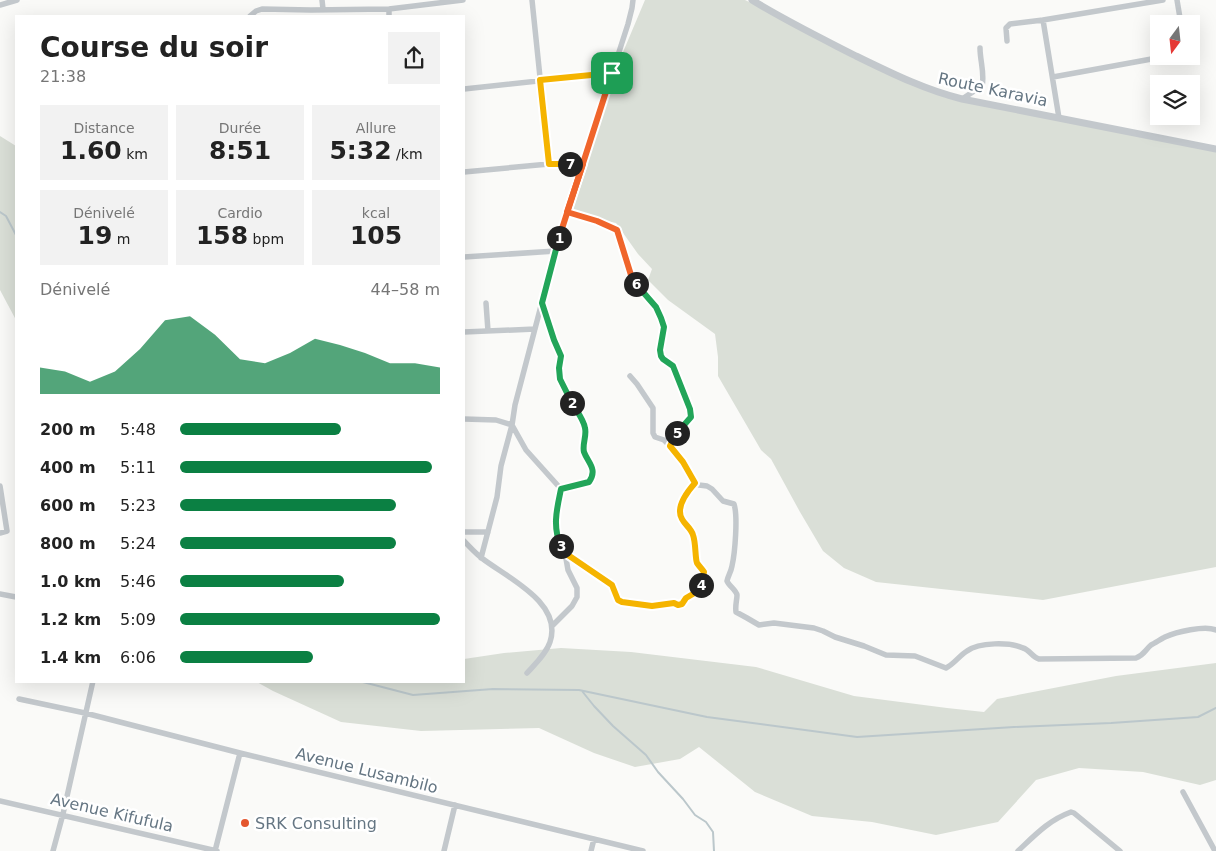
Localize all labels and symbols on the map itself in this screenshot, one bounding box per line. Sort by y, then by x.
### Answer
north arrow [1150,15,1200,65]
pin [591,52,633,94]
street label: Route Karavia [936,69,1049,110]
pin: 7 [558,152,582,176]
pin: 1 [546,226,572,250]
pin: 6 [624,272,648,296]
pin: 2 [560,390,584,416]
pin: 5 [664,420,690,446]
pin: 3 [548,534,574,558]
pin: 4 [688,572,714,598]
street label: Avenue Lusambilo [294,744,440,797]
street label: Avenue Kifufula [49,789,175,836]
place label: SRK Consulting [255,814,377,833]
marker: SRK Consulting [239,817,251,829]

